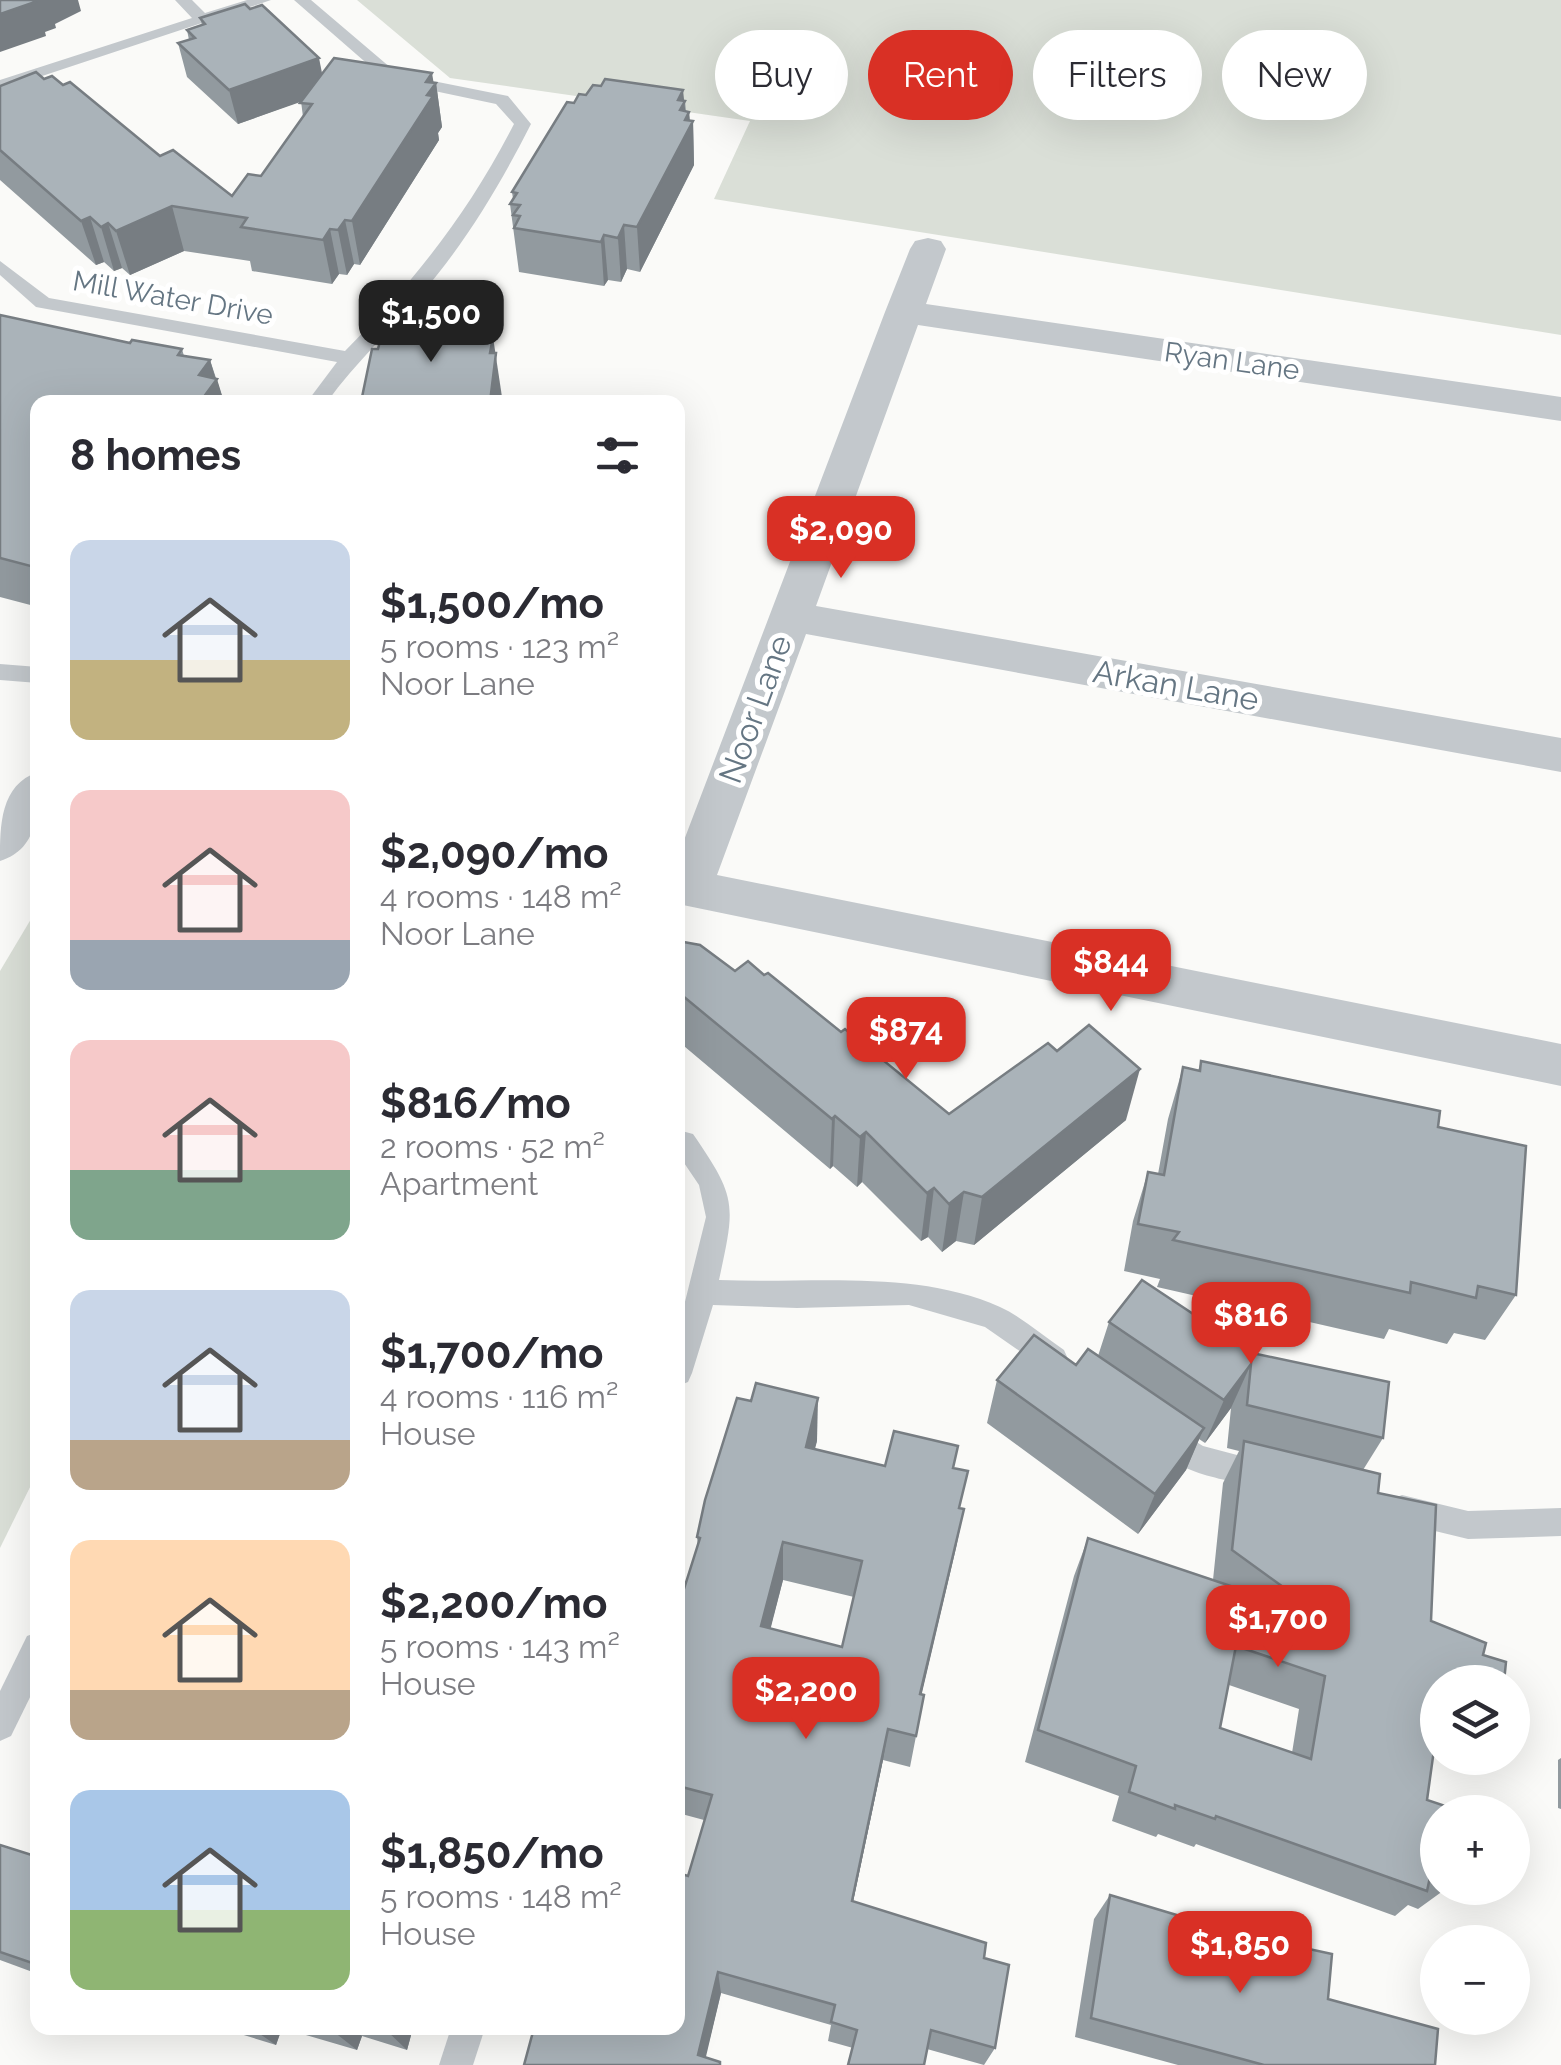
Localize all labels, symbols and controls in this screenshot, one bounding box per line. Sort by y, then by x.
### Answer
chip: Buy [715,30,848,120]
chip: Rent [868,30,1013,120]
chip: Filters [1033,30,1202,120]
chip: New [1222,30,1367,120]
street label: Mill Water Drive [70,264,276,332]
pin: $1,500 [350,280,512,365]
text: $1,500 [381,294,481,331]
street label: Ryan Lane [1162,335,1302,387]
icon: filters [590,428,645,483]
text: 8 homes [70,431,241,480]
pin: $2,090 [760,496,922,581]
text: $2,090 [789,510,893,547]
text: $1,500/mo [380,579,604,628]
icon: home [150,580,270,700]
text: 5 rooms · 123 m² [380,628,619,665]
street label: Noor Lane [711,630,799,788]
street label: Arkan Lane [1090,652,1262,718]
text: Noor Lane [380,665,535,702]
text: $2,090/mo [380,829,608,878]
icon: home [150,830,270,950]
text: 4 rooms · 148 m² [380,878,622,915]
text: Noor Lane [380,915,535,952]
pin: $844 [1052,929,1170,1014]
text: $844 [1073,943,1149,980]
pin: $874 [847,997,965,1082]
text: $874 [869,1011,943,1048]
text: $816/mo [380,1079,571,1128]
icon: home [150,1080,270,1200]
text: 2 rooms · 52 m² [380,1128,605,1165]
text: Apartment [380,1165,538,1202]
pin: $816 [1192,1282,1310,1367]
text: $816 [1214,1296,1288,1333]
text: $1,700/mo [380,1329,604,1378]
icon: home [150,1330,270,1450]
text: 4 rooms · 116 m² [380,1378,618,1415]
text: House [380,1415,476,1452]
text: $2,200/mo [380,1579,607,1628]
icon: home [150,1580,270,1700]
pin: $1,700 [1197,1585,1359,1670]
text: $1,700 [1228,1599,1328,1636]
text: 5 rooms · 143 m² [380,1628,620,1665]
pin: $2,200 [725,1657,887,1742]
text: House [380,1665,476,1702]
map controls [1420,1665,1530,2035]
button: layers [1420,1665,1530,1775]
text: $2,200 [754,1671,858,1708]
button: + [1420,1795,1530,1905]
text: $1,850/mo [380,1829,604,1878]
icon: home [150,1830,270,1950]
text: 5 rooms · 148 m² [380,1878,622,1915]
pin: $1,850 [1159,1911,1321,1996]
text: House [380,1915,476,1952]
text: $1,850 [1190,1925,1290,1962]
button: − [1420,1925,1530,2035]

